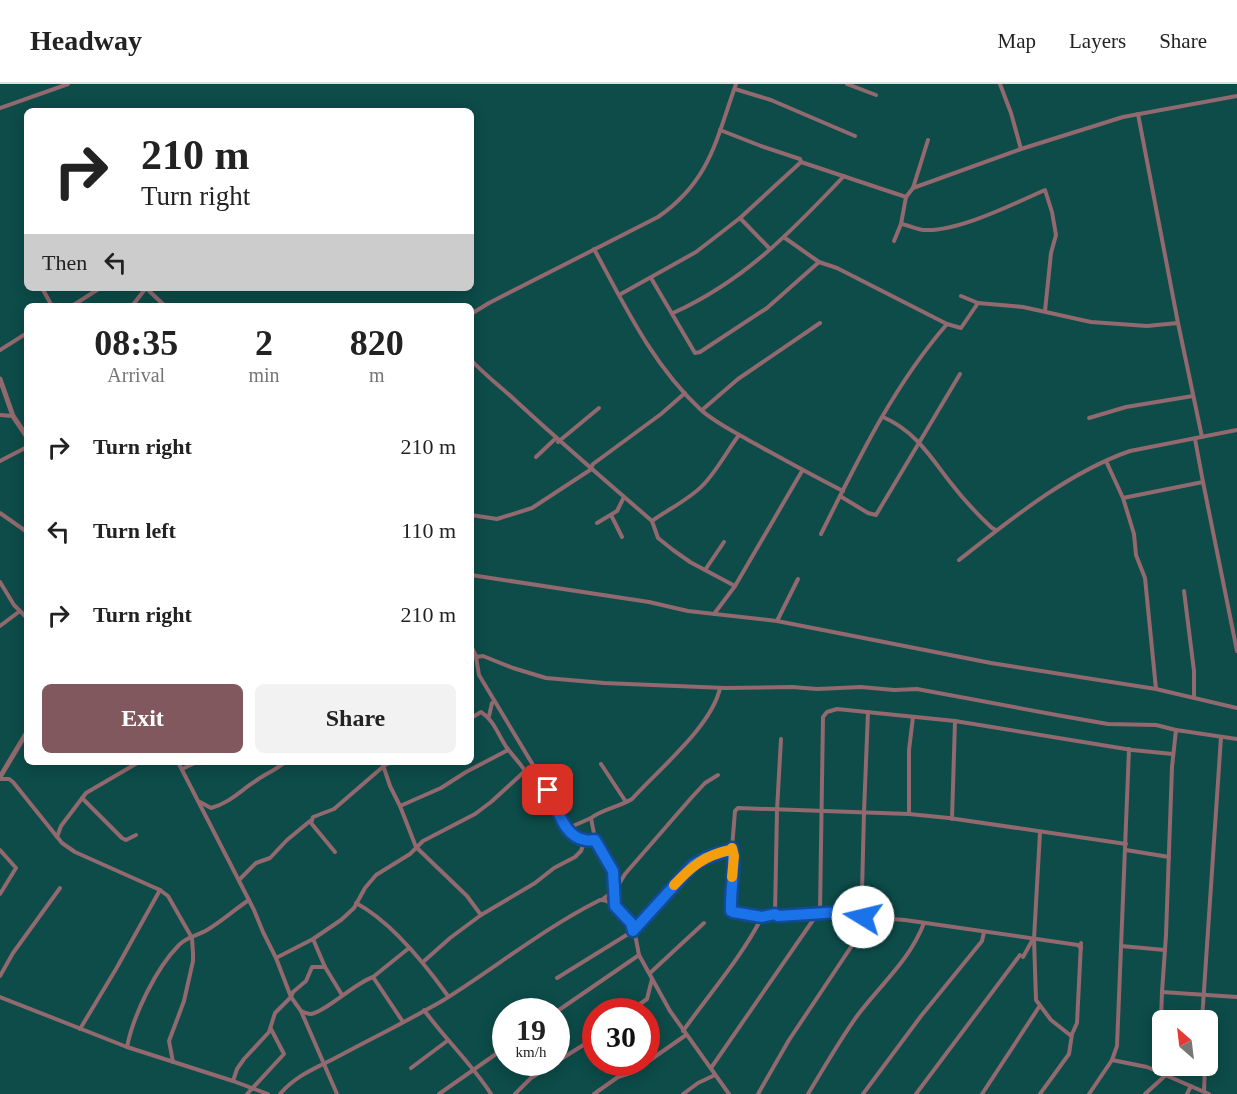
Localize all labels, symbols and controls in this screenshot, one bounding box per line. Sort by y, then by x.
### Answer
text: Headway [30,25,142,56]
text: Map [998,29,1036,53]
text: Layers [1069,29,1126,53]
text: Share [1159,29,1207,53]
icon: right [42,132,120,210]
text: 210 m [141,132,250,178]
text: Turn right [141,181,250,211]
icon: left [99,246,132,279]
text: Then [42,250,87,275]
text: 08:35 [94,323,178,363]
text: 2 [255,323,273,363]
text: 820 [350,323,404,363]
text: Arrival [107,364,165,386]
text: min [248,364,280,386]
text: m [369,364,385,386]
icon: right [42,431,75,464]
text: Turn right [93,434,192,459]
text: 210 m [400,434,456,459]
icon: left [42,515,75,548]
text: Turn left [93,518,176,543]
text: 110 m [401,518,456,543]
icon: right [42,599,75,632]
text: Turn right [93,602,192,627]
text: 210 m [400,602,456,627]
button: Exit [42,684,243,753]
button: Share [255,684,456,753]
pin [522,764,573,815]
icon: arrive [531,773,564,806]
position arrow [831,885,895,949]
speed limit sign: 30 [582,998,660,1076]
north arrow [1152,1010,1218,1076]
map controls [1152,1010,1218,1076]
text: 19 [516,1013,546,1046]
text: km/h [516,1044,546,1060]

